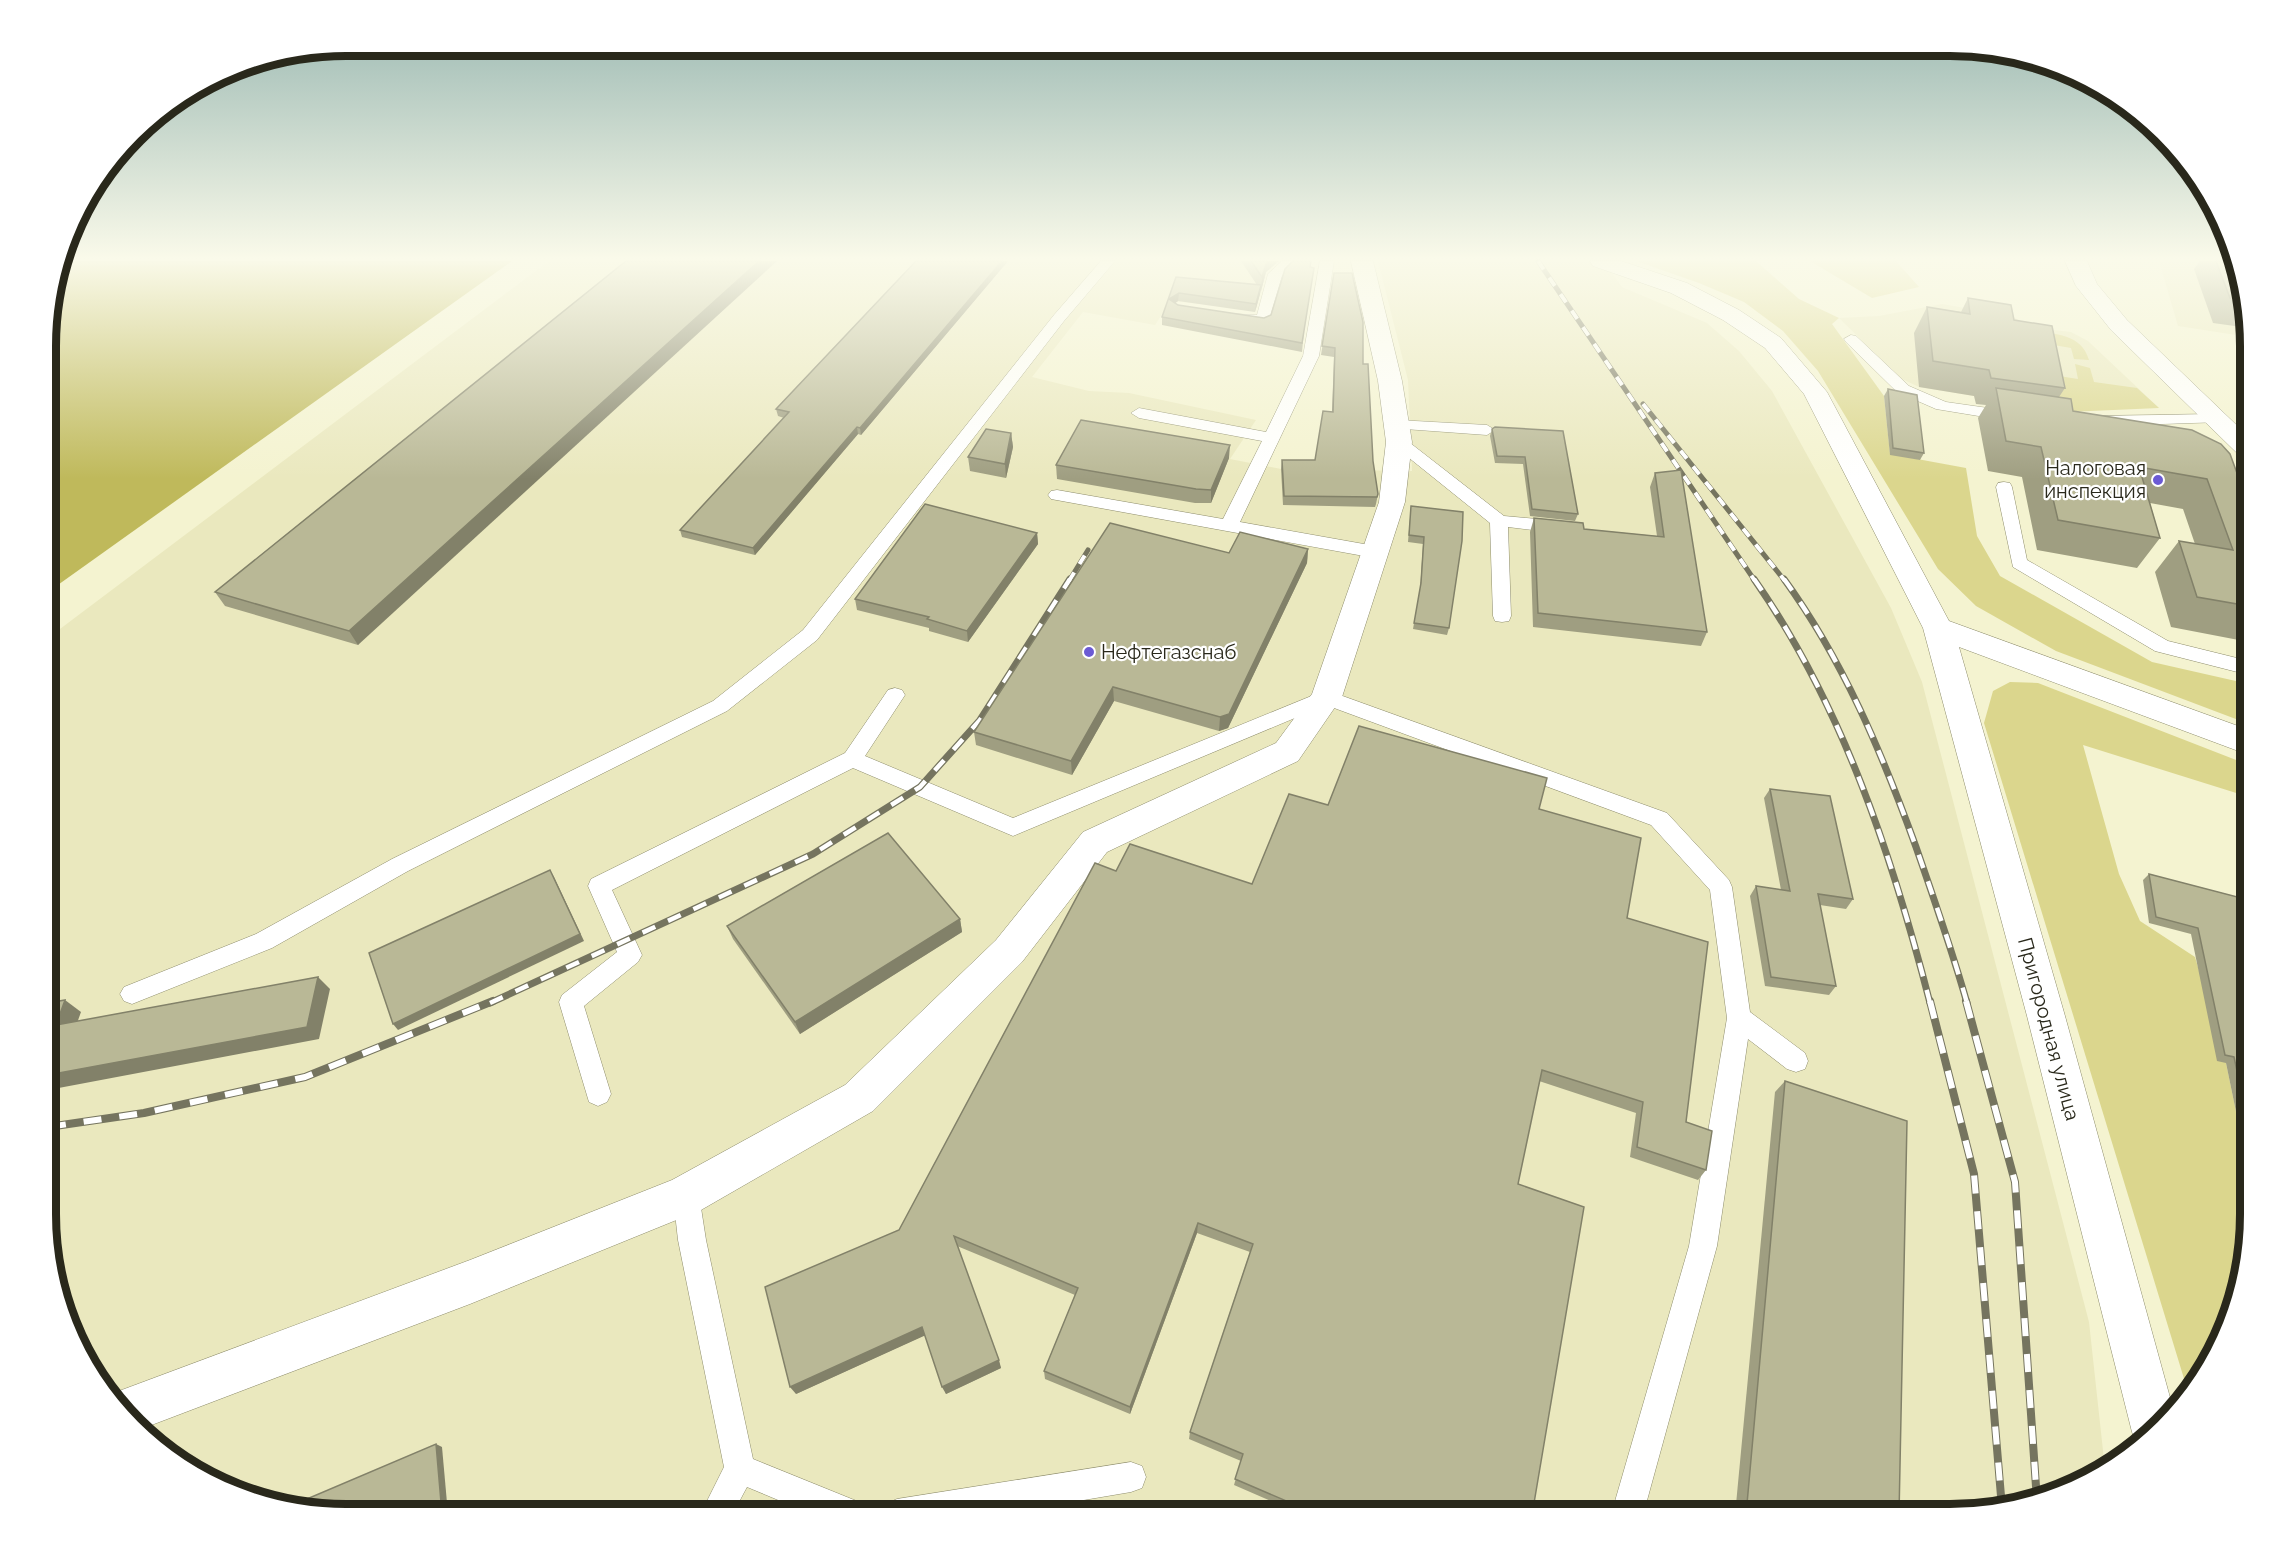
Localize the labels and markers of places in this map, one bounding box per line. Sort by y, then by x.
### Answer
place label: Налоговая инспекция [2044,456,2146,503]
marker: Налоговая инспекция [2151,473,2165,487]
place label: Нефтегазснаб [1101,640,1236,664]
marker: Нефтегазснаб [1082,645,1096,659]

